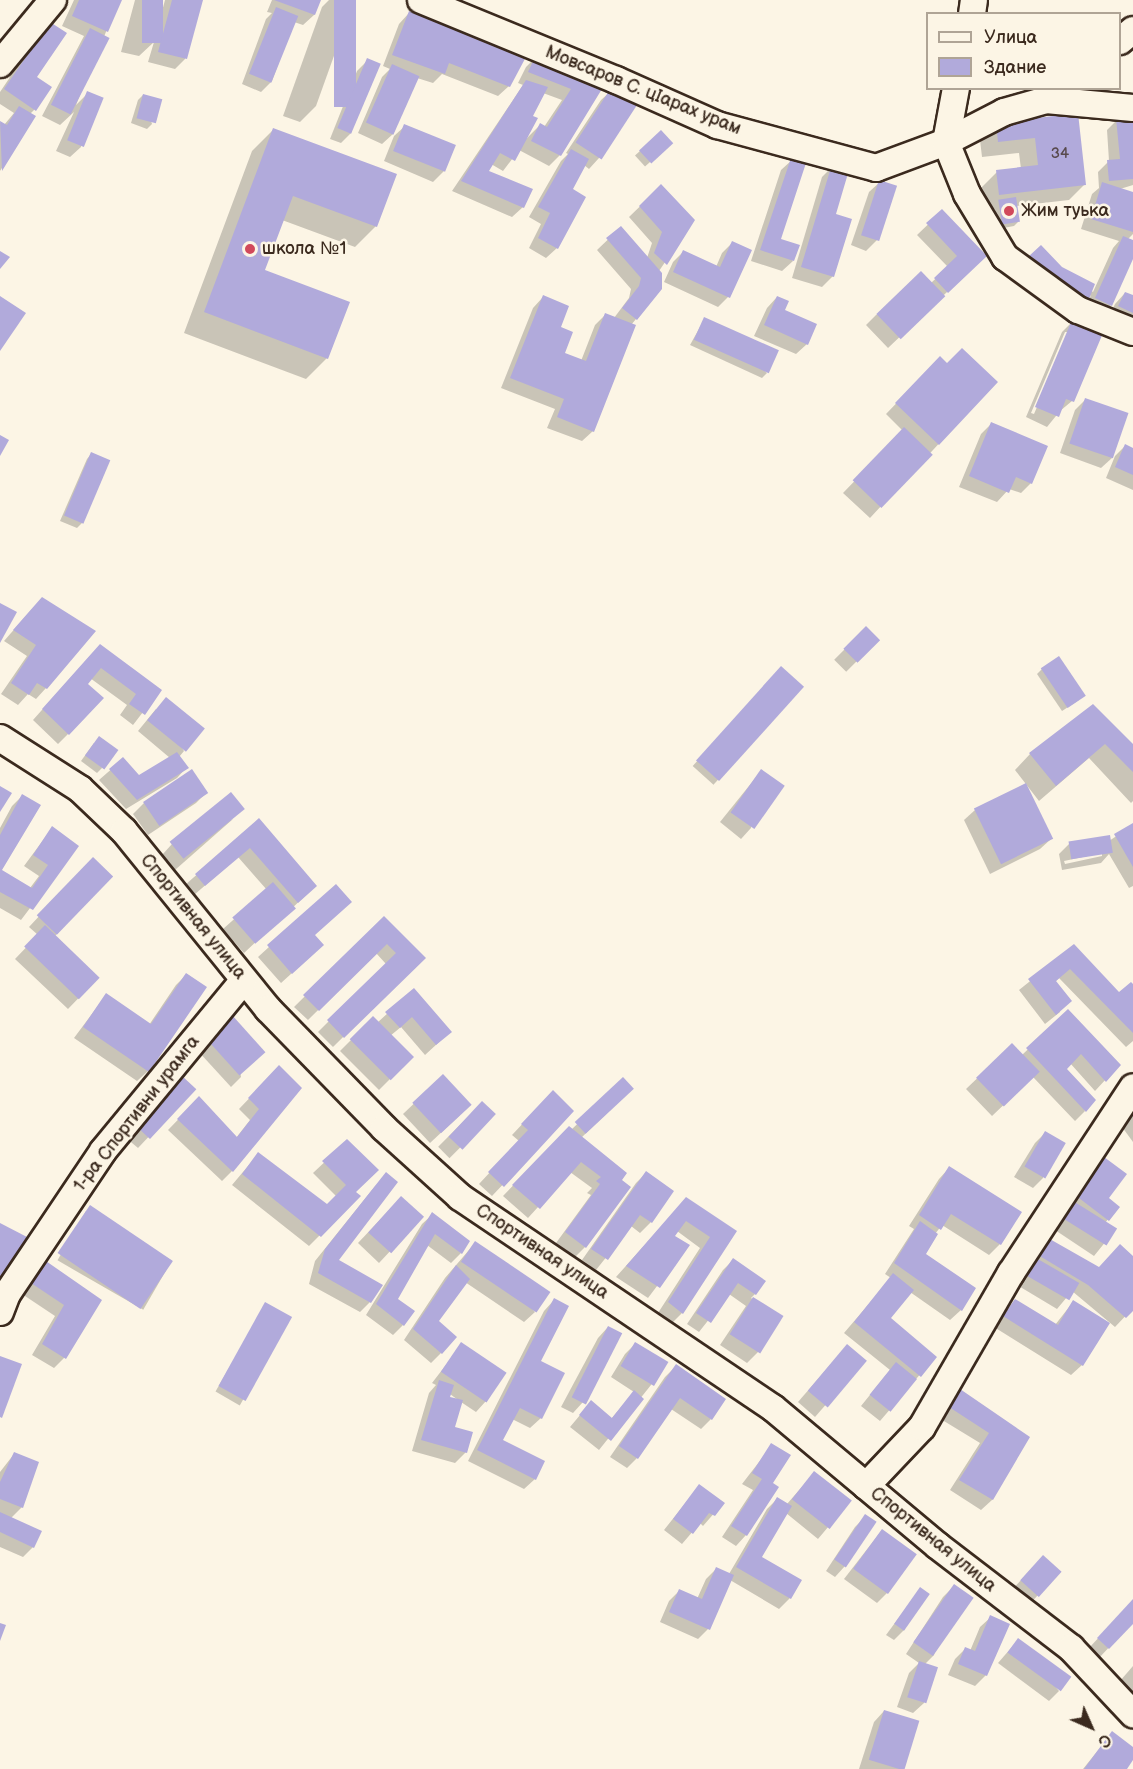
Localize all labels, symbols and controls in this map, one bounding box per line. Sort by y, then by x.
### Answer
legend [926,12,1121,90]
text: Улица [984,27,1037,48]
street label: Мовсаров С. цIарах урам [542,42,744,140]
text: Здание [984,57,1046,78]
house number: 34 [1051,145,1069,163]
place label: Жим туька [1021,200,1109,222]
marker: Жим туька [1002,204,1016,218]
place label: школа №1 [262,238,346,260]
marker: школа №1 [243,242,257,256]
street label: Спортивная улица [136,850,250,984]
street label: 1-ра Спортивни урамга [69,1032,205,1196]
street label: Спортивная улица [472,1200,612,1304]
street label: Спортивная улица [866,1483,1000,1597]
north arrow [1061,1697,1121,1757]
text: С [1093,1729,1115,1751]

